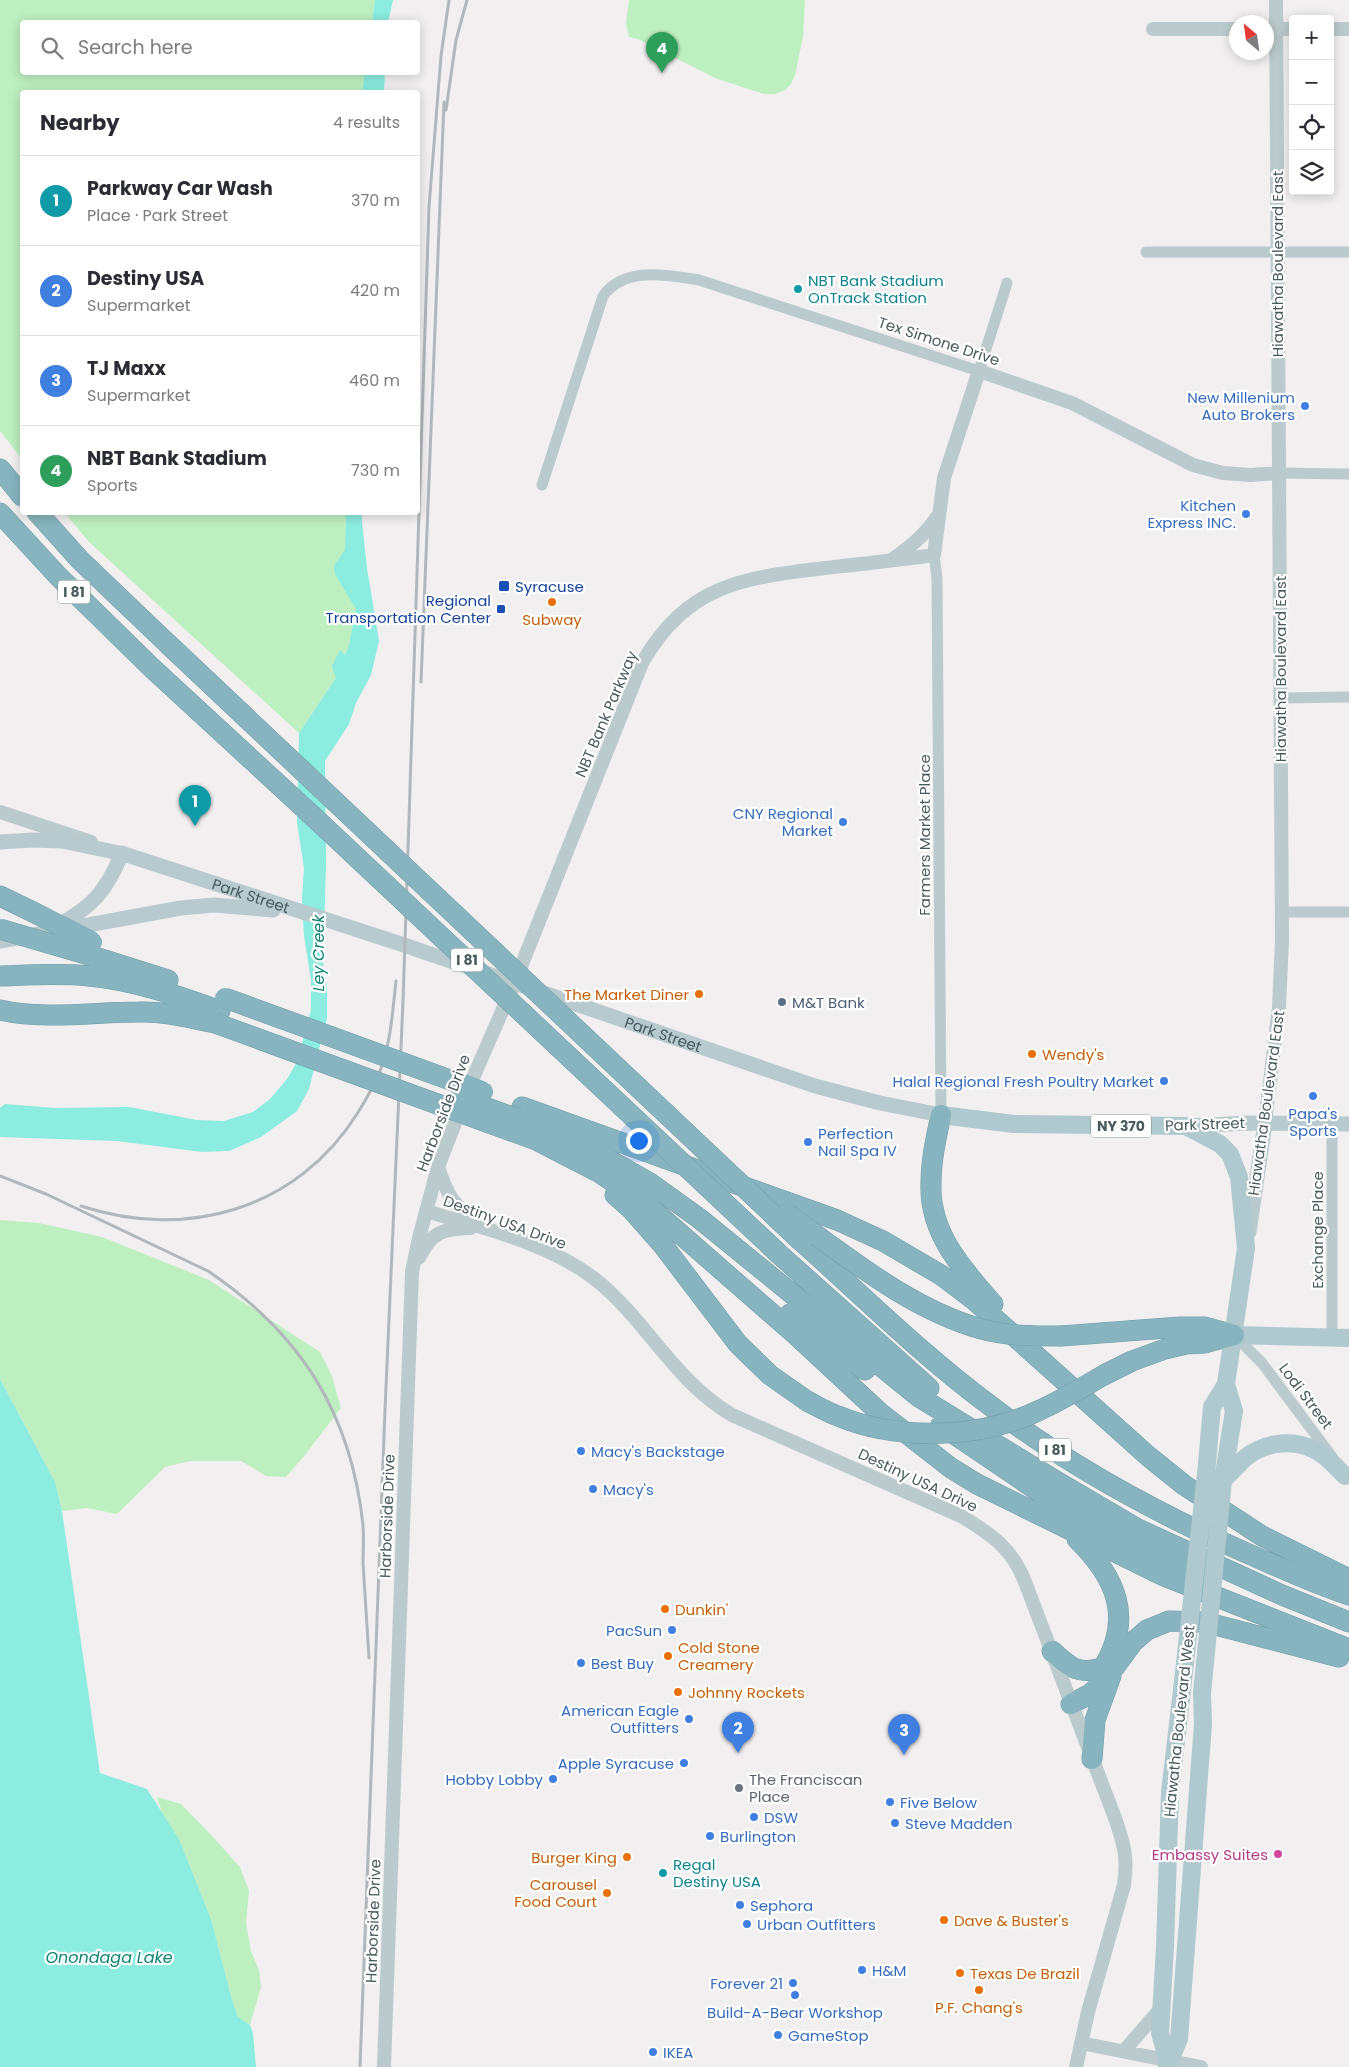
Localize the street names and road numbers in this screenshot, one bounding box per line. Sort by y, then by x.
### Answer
street label: Hiawatha Boulevard East [1267,171,1288,357]
street label: Tex Simone Drive [876,311,1002,371]
street label: Hiawatha Boulevard East [1270,576,1291,762]
road number: I 81 [58,580,90,604]
street label: NBT Bank Parkway [570,647,642,780]
street label: Farmers Market Place [914,754,935,916]
street label: Park Street [210,873,292,918]
road number: I 81 [451,948,483,972]
street label: Hiawatha Boulevard East [1243,1009,1289,1197]
street label: Park Street [622,1011,705,1057]
street label: Harborside Drive [411,1051,475,1175]
street label: Park Street [1165,1112,1245,1136]
road number: NY 370 [1091,1114,1151,1138]
street label: Exchange Place [1307,1171,1328,1289]
street label: Destiny USA Drive [441,1190,569,1254]
street label: Lodi Street [1274,1359,1338,1433]
road number: I 81 [1039,1438,1071,1462]
street label: Destiny USA Drive [855,1443,981,1517]
street label: Harborside Drive [374,1454,400,1578]
street label: Hiawatha Boulevard West [1158,1624,1200,1818]
street label: Harborside Drive [360,1859,386,1983]

